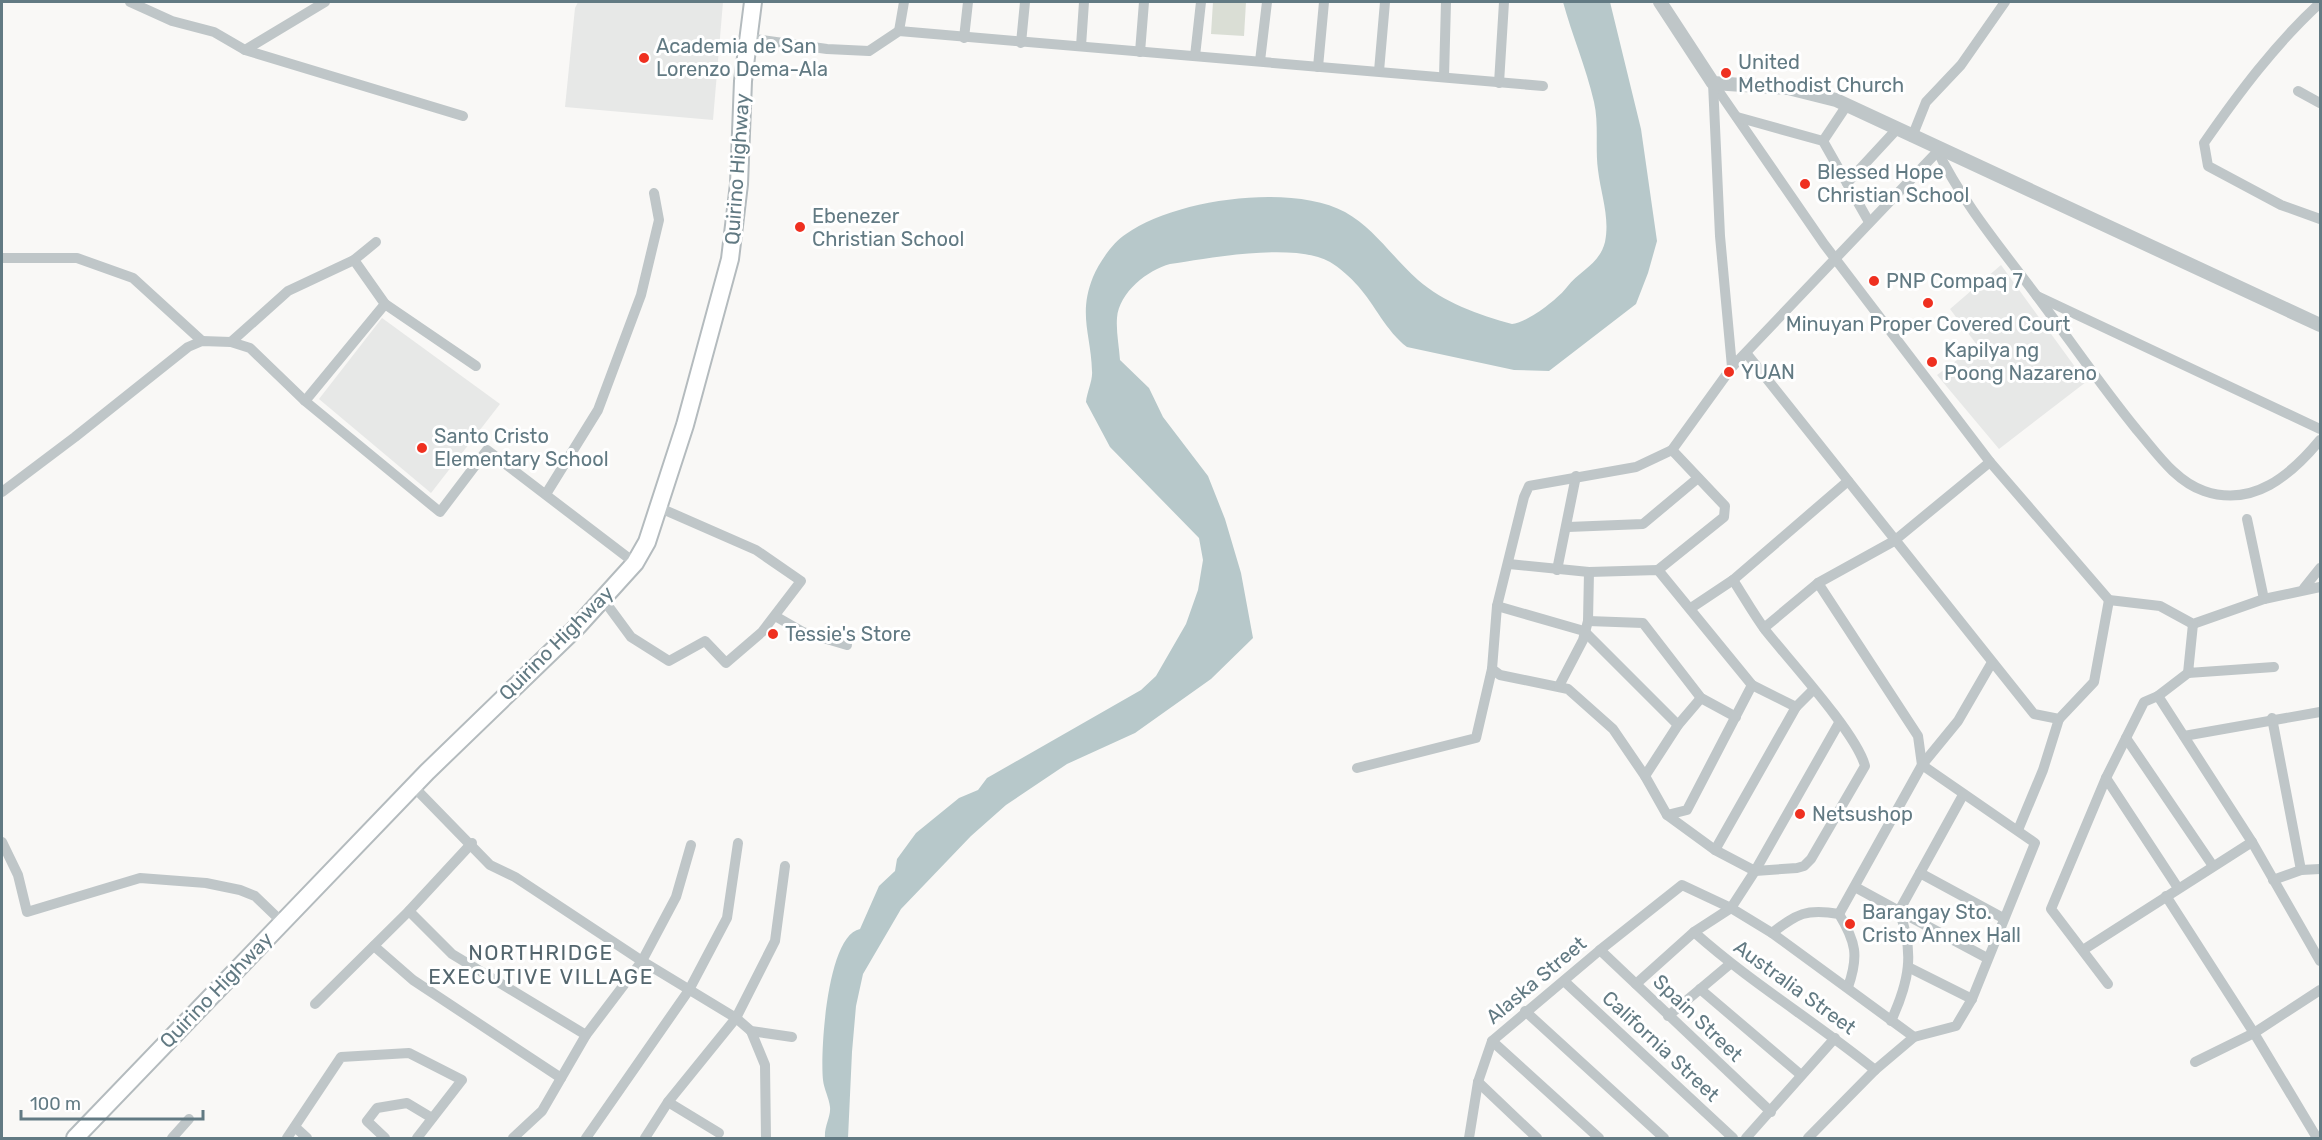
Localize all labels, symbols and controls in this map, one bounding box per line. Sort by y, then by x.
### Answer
place label: Academia de San Lorenzo Dema-Ala [656,34,828,81]
place label: United Methodist Church [1738,50,1904,97]
marker: Academia de San Lorenzo Dema-Ala [637,51,651,65]
marker: United Methodist Church [1719,66,1733,80]
street label: Quirino Highway [720,92,754,246]
place label: Blessed Hope Christian School [1817,160,1969,207]
marker: Blessed Hope Christian School [1798,177,1812,191]
place label: Ebenezer Christian School [812,204,964,251]
marker: Ebenezer Christian School [793,220,807,234]
place label: PNP Compaq 7 [1886,269,2023,293]
marker: PNP Compaq 7 [1867,274,1881,288]
marker: Minuyan Proper Covered Court [1921,296,1935,310]
place label: Minuyan Proper Covered Court [1786,312,2070,336]
place label: Kapilya ng Poong Nazareno [1944,338,2097,385]
marker: Kapilya ng Poong Nazareno [1925,355,1939,369]
place label: YUAN [1741,360,1795,384]
marker: YUAN [1722,365,1736,379]
place label: Santo Cristo Elementary School [434,424,609,471]
marker: Santo Cristo Elementary School [415,441,429,455]
street label: Quirino Highway [494,581,618,705]
place label: Tessie's Store [785,622,911,646]
marker: Tessie's Store [766,627,780,641]
place label: Netsushop [1812,802,1913,826]
marker: Netsushop [1793,807,1807,821]
place label: Barangay Sto. Cristo Annex Hall [1862,900,2021,947]
marker: Barangay Sto. Cristo Annex Hall [1843,917,1857,931]
street label: Quirino Highway [155,927,277,1053]
street label: Alaska Street [1481,931,1591,1029]
street label: Australia Street [1729,935,1861,1040]
district label: NORTHRIDGE EXECUTIVE VILLAGE [428,940,654,989]
street label: Spain Street [1648,969,1748,1067]
street label: California Street [1597,986,1725,1107]
scale bar [21,1083,202,1121]
text: 100 m [30,1093,81,1115]

